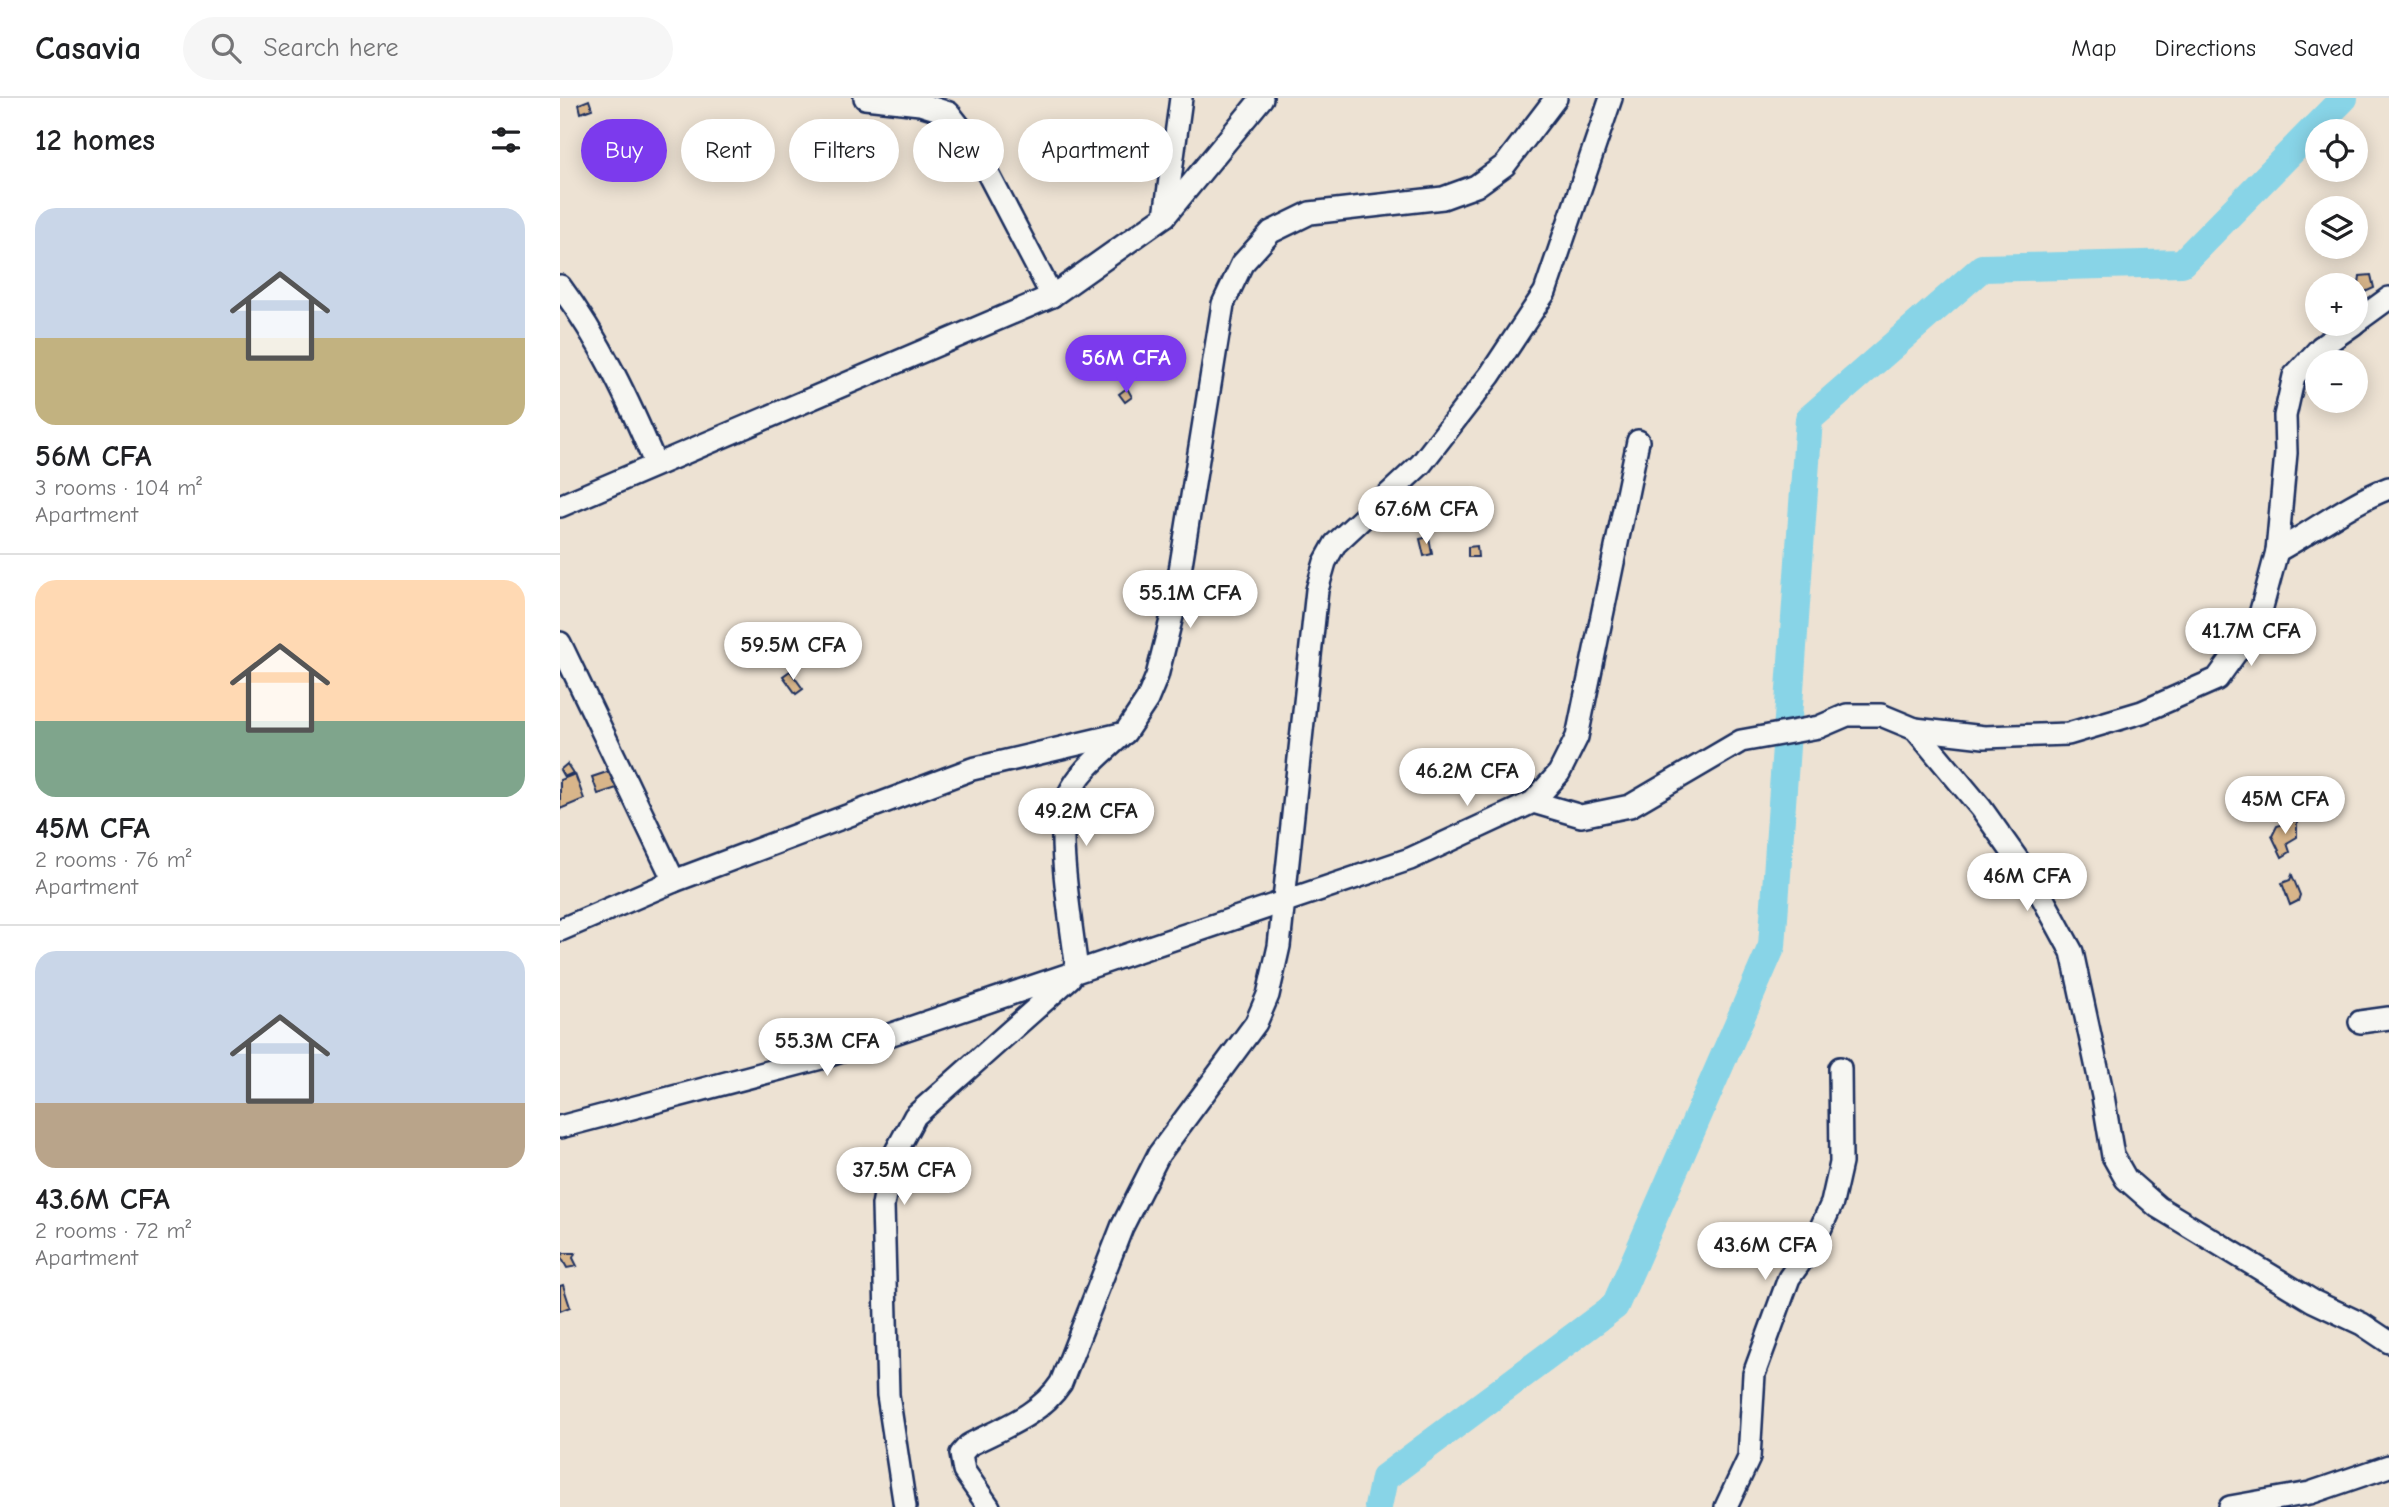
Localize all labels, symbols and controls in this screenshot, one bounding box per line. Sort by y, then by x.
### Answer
search box [183,17,673,80]
text: Casavia [35,29,141,67]
icon: search [207,29,245,67]
text: Search here [263,33,399,63]
text: Map [2071,34,2117,62]
text: Directions [2155,34,2256,62]
text: Saved [2294,34,2354,62]
chip: Buy [581,119,667,182]
chip: Rent [681,119,775,182]
chip: Filters [789,119,899,182]
chip: New [913,119,1004,182]
chip: Apartment [1018,119,1173,182]
map controls [2305,119,2368,413]
button: locate [2305,119,2368,182]
icon: filters [487,121,525,159]
text: 12 homes [35,123,155,158]
button: layers [2305,196,2368,259]
icon: home [217,253,343,379]
button: + [2305,273,2368,336]
pin: 56M CFA [1061,336,1191,395]
text: 56M CFA [1081,344,1171,371]
button: − [2305,350,2368,413]
text: 56M CFA [35,439,152,474]
text: 3 rooms · 104 m² [35,474,202,501]
pin: 67.6M CFA [1346,486,1506,546]
text: 67.6M CFA [1374,495,1478,522]
text: Apartment [35,501,138,528]
pin: 55.1M CFA [1110,570,1270,630]
text: 55.1M CFA [1139,579,1241,606]
pin: 41.7M CFA [2171,608,2331,668]
text: 41.7M CFA [2201,617,2301,644]
pin: 59.5M CFA [713,622,873,682]
icon: home [217,625,343,751]
text: 59.5M CFA [740,631,846,658]
pin: 46.2M CFA [1387,748,1547,808]
text: 46.2M CFA [1415,757,1519,784]
pin: 45M CFA [2220,776,2350,836]
text: 45M CFA [2241,785,2329,812]
pin: 49.2M CFA [1006,788,1166,848]
text: 49.2M CFA [1034,797,1138,824]
text: 45M CFA [35,811,150,846]
text: 2 rooms · 76 m² [35,846,191,873]
pin: 46M CFA [1962,854,2092,913]
text: 46M CFA [1983,862,2071,889]
text: Apartment [35,873,138,900]
icon: home [217,996,343,1122]
pin: 55.3M CFA [747,1018,907,1078]
text: 55.3M CFA [774,1027,880,1054]
pin: 37.5M CFA [824,1148,984,1207]
text: 37.5M CFA [852,1156,956,1183]
text: 43.6M CFA [35,1182,170,1217]
text: 2 rooms · 72 m² [35,1217,191,1244]
pin: 43.6M CFA [1685,1222,1845,1282]
text: 43.6M CFA [1713,1231,1817,1258]
text: Apartment [35,1244,138,1271]

